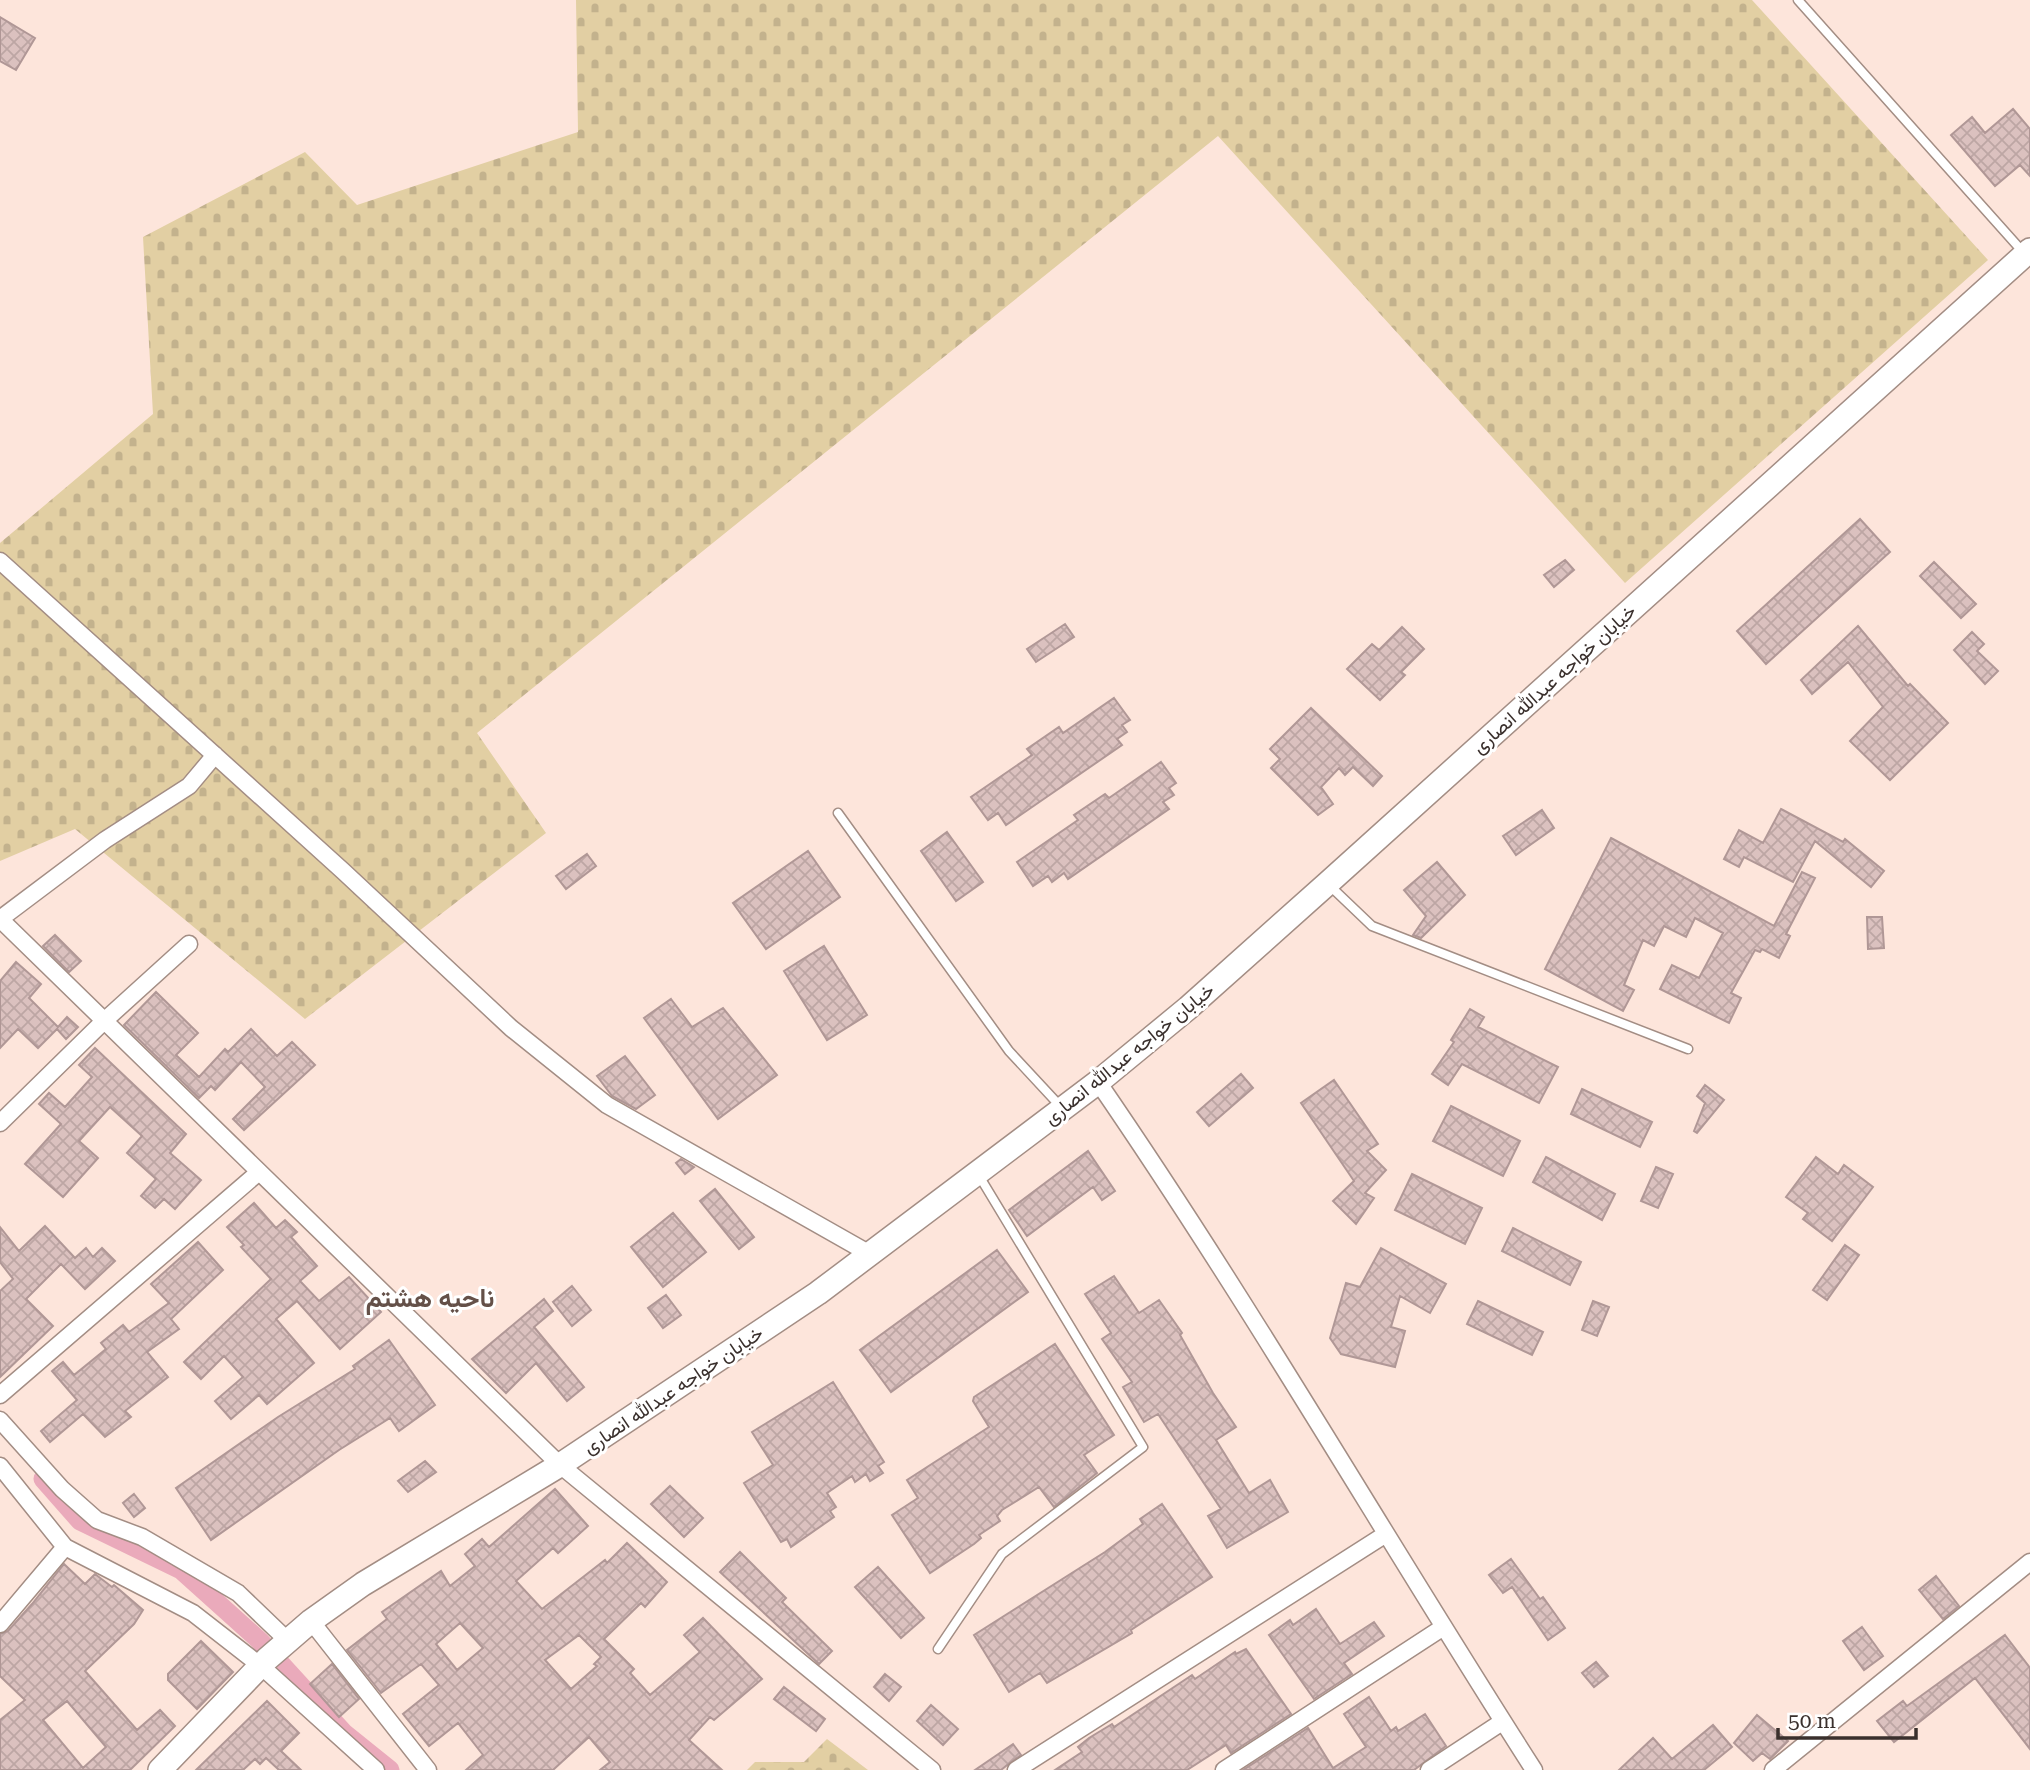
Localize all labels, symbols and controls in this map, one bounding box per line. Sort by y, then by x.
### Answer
street label: خیابان خواجه عبدالله انصاری [1467,599,1641,759]
street label: خیابان خواجه عبدالله انصاری [1039,978,1219,1130]
district label: ناحیه هشتم [366,1283,494,1315]
street label: خیابان خواجه عبدالله انصاری [579,1321,767,1459]
scale bar [1778,1696,1916,1740]
text: 50 m [1788,1709,1836,1733]

